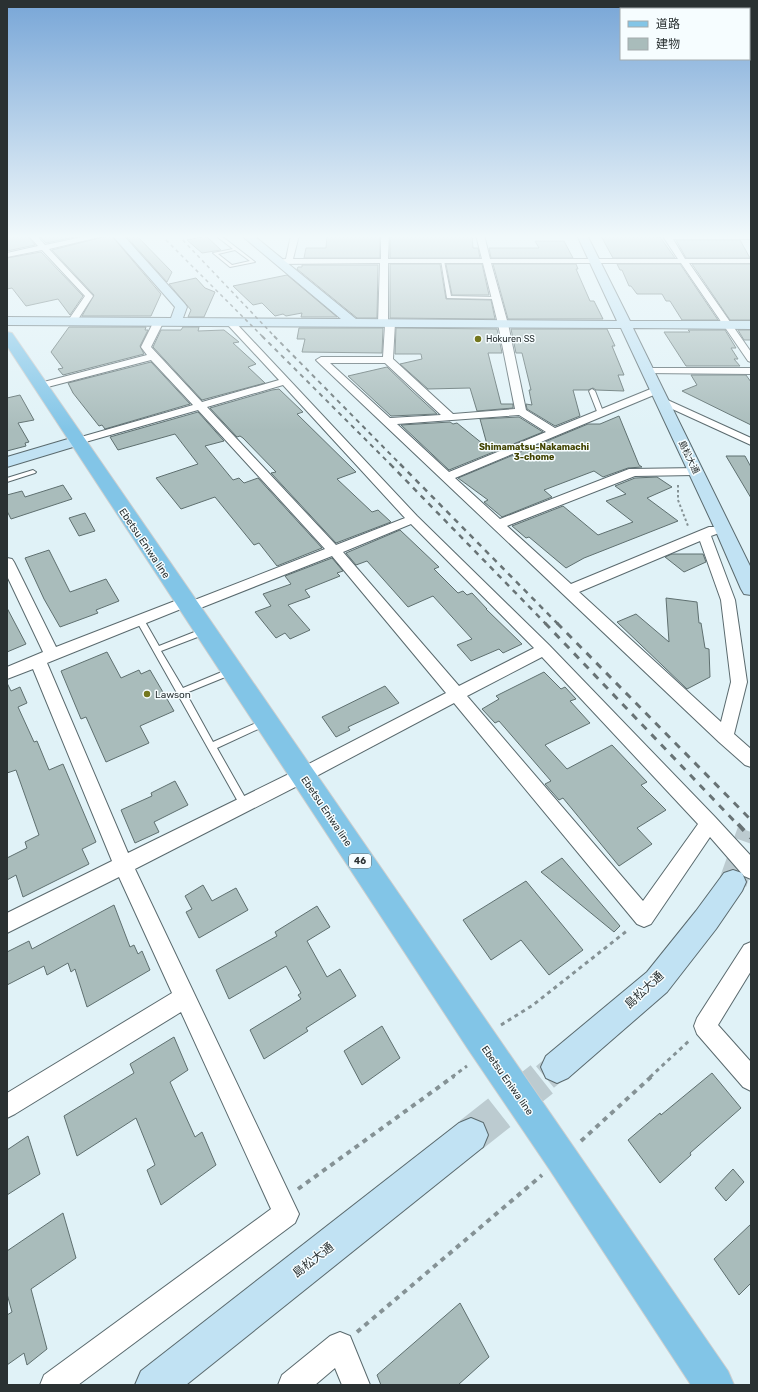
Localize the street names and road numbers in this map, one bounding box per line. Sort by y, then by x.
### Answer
street label: 島松大通 [677,439,701,475]
street label: Ebetsu Eniwa line [116,506,172,581]
street label: Ebetsu Eniwa line [298,774,354,849]
road number: 46 [349,854,371,868]
street label: 島松大通 [622,969,666,1011]
street label: Ebetsu Eniwa line [479,1044,536,1118]
street label: 島松大通 [290,1240,336,1280]

